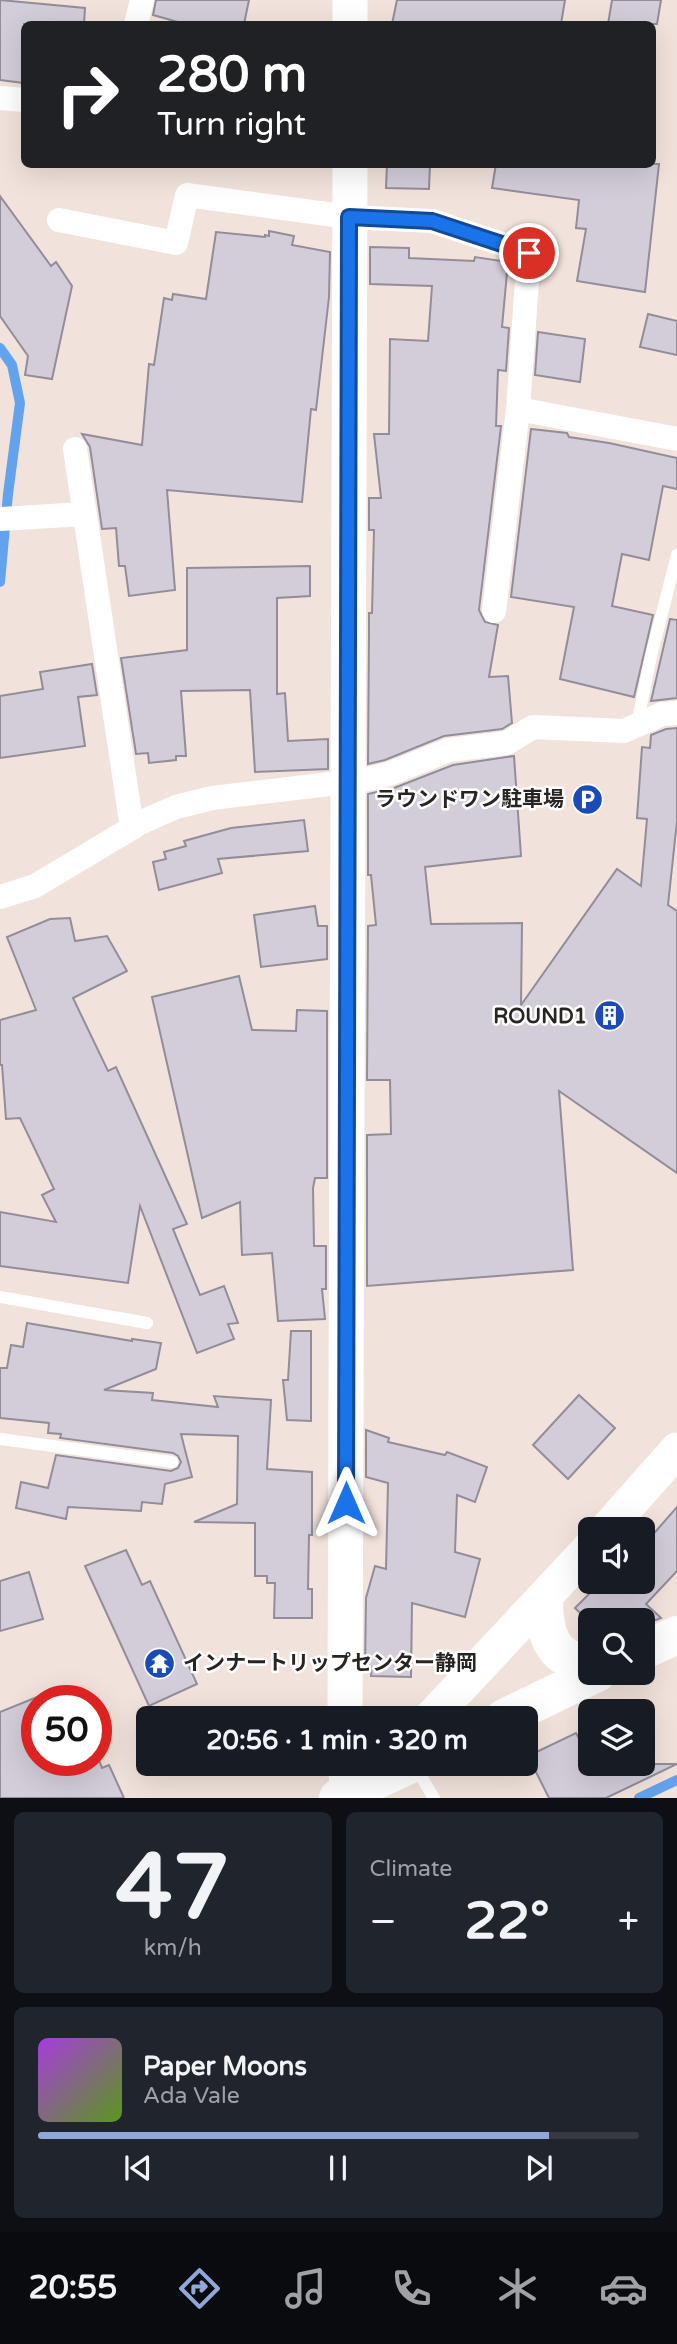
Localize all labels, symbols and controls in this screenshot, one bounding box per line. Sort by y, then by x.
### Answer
text: 280 m [157,46,307,105]
icon: right [42,49,133,140]
text: Turn right [157,106,306,144]
pin [499,223,559,283]
icon: arrive [510,234,548,272]
parking icon: ラウンドワン駐車場 [570,782,604,816]
place label: ラウンドワン駐車場 [375,787,564,812]
building icon: ROUND1 [593,999,627,1033]
place label: ROUND1 [493,1004,587,1029]
position arrow [309,1466,383,1540]
map controls [578,1517,655,1776]
button: sound [578,1517,655,1594]
button: search [578,1608,655,1685]
temple icon: インナートリップセンター静岡 [143,1646,177,1680]
place label: インナートリップセンター静岡 [183,1651,477,1676]
speed limit sign: 50 [21,1685,112,1776]
button: layers [578,1699,655,1776]
text: 20:56 · 1 min · 320 m [206,1725,468,1756]
text: 47 [116,1833,230,1943]
text: Climate [370,1855,452,1883]
text: 22° [465,1890,550,1953]
text: − [370,1899,397,1945]
text: + [618,1899,639,1945]
text: km/h [144,1934,202,1962]
text: Paper Moons [143,2051,307,2082]
text: Ada Vale [143,2082,240,2110]
icon: previous [119,2149,157,2187]
icon: pause [319,2149,357,2187]
icon: next [520,2149,558,2187]
icon: directions [175,2264,224,2313]
icon: music [281,2264,330,2313]
icon: phone [387,2264,436,2313]
icon: climate [493,2264,542,2313]
icon: car [599,2264,648,2313]
text: 20:55 [29,2269,117,2307]

